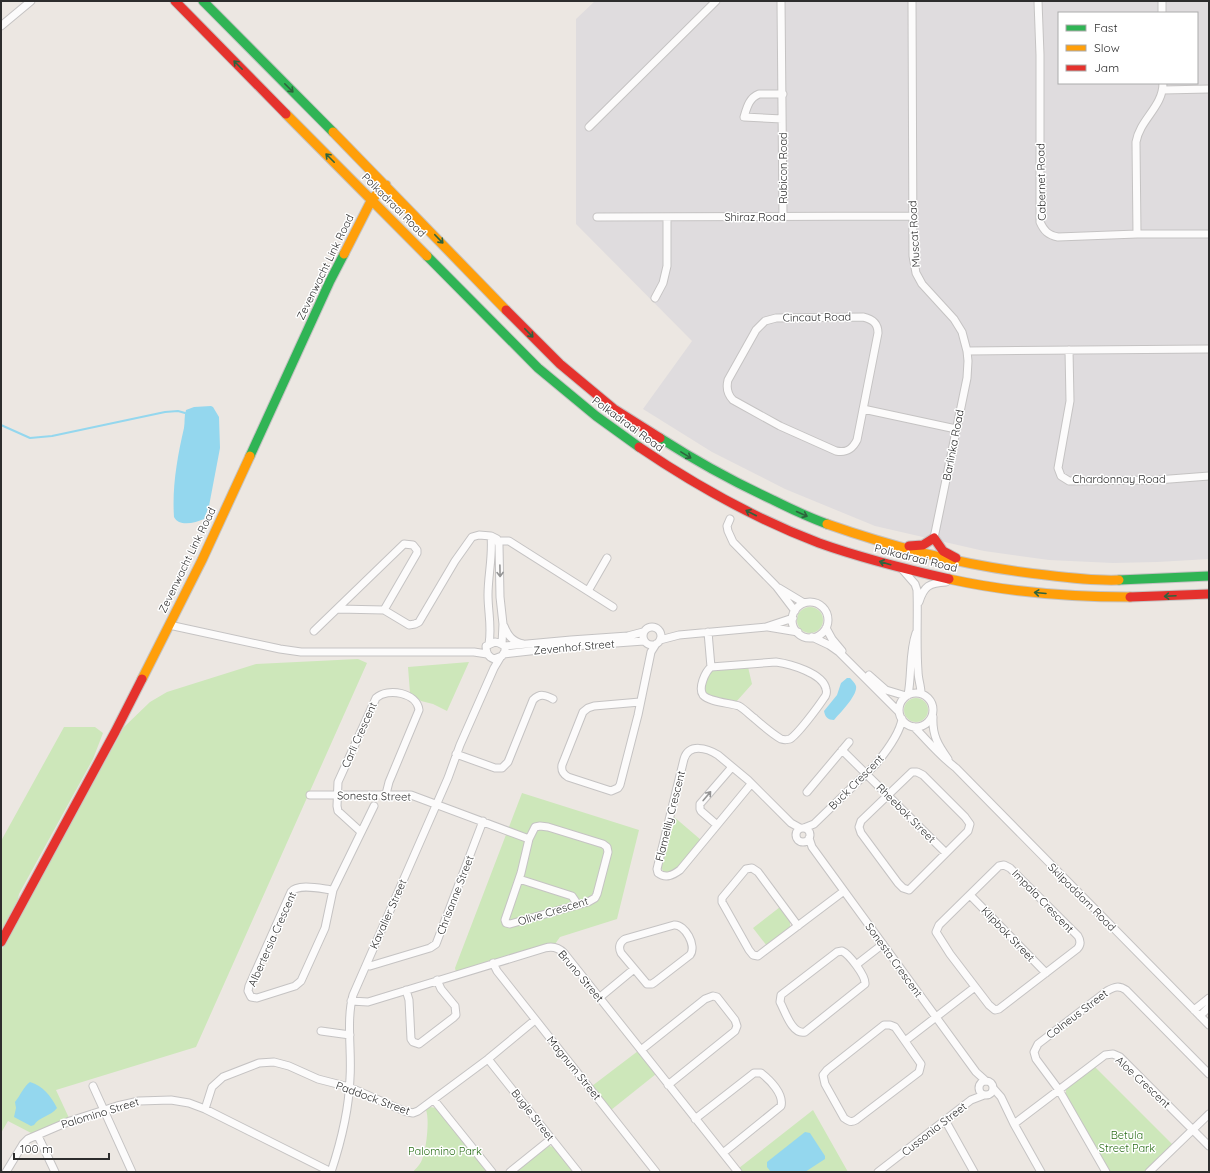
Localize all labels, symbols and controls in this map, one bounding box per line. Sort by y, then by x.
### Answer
legend [1058,12,1198,84]
text: Fast [1094,20,1118,35]
text: Slow [1094,40,1120,55]
text: Jam [1094,60,1119,75]
one-way arrow [233,61,243,70]
one-way arrow [284,83,294,93]
street label: Rubicon Road [776,132,790,204]
street label: Cabernet Road [1033,143,1049,221]
one-way arrow [325,153,335,163]
street label: Polkadraai Road [359,170,429,240]
street label: Muscat Road [905,200,923,268]
street label: Shiraz Road [724,210,786,224]
street label: Zevenwacht Link Road [293,212,357,322]
one-way arrow [434,234,444,244]
street label: Cincaut Road [783,309,851,325]
one-way arrow [524,328,533,338]
street label: Polkadraai Road [590,393,666,455]
street label: Barlinka Road [939,408,967,482]
one-way arrow [680,451,692,459]
street label: Chardonnay Road [1072,472,1166,486]
street label: Zevenwacht Link Road [155,505,219,615]
one-way arrow [745,509,757,516]
one-way arrow [795,511,807,518]
street label: Polkadraai Road [873,541,959,575]
one-way arrow [879,559,892,566]
one-way arrow [496,564,504,577]
one-way arrow [1034,589,1047,597]
one-way arrow [1164,593,1177,600]
street label: Zevenhof Street [533,636,615,658]
street label: Carli Crescent [338,700,380,770]
street label: Buck Crescent [825,751,887,813]
street label: Flamelily Crescent [652,769,688,863]
street label: Rheebok Street [873,780,939,846]
street label: Sonesta Street [337,788,411,804]
one-way arrow [702,791,711,802]
street label: Chrisanne Street [433,853,477,937]
street label: Skilpaddam Road [1045,860,1119,934]
street label: Impala Crescent [1009,866,1077,936]
street label: Kavalier Street [366,877,410,951]
street label: Albertersia Crescent [245,889,299,989]
street label: Olive Crescent [516,894,590,928]
street label: Klipbok Street [978,904,1038,965]
street label: Sonesta Crescent [862,920,926,1000]
street label: Bruno Street [555,947,607,1005]
street label: Colneus Street [1043,986,1111,1042]
street label: Magnum Street [544,1033,604,1103]
street label: Aloe Crescent [1113,1053,1174,1111]
street label: Paddock Street [334,1078,412,1118]
street label: Bugle Street [508,1086,558,1144]
street label: Palomino Street [59,1094,141,1131]
street label: Cussonia Street [899,1099,970,1159]
park label: Betula Street Park [1099,1128,1155,1155]
scale bar [14,1135,109,1161]
text: 100 m [20,1141,53,1156]
park label: Palomino Park [408,1144,482,1158]

